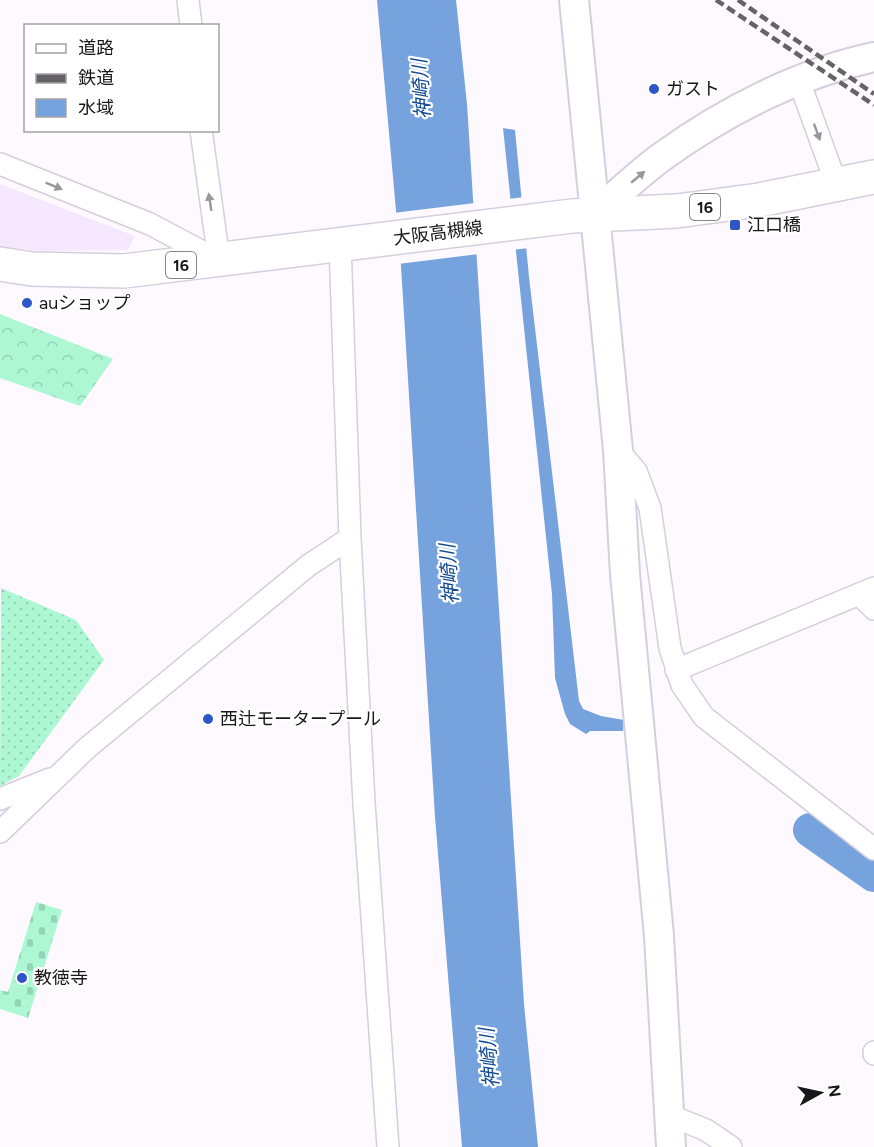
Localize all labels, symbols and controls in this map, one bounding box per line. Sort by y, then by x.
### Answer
legend [24,24,219,132]
text: 道路 [78,37,114,59]
water label: 神崎川 [407,56,435,120]
text: 鉄道 [78,67,114,89]
place label: ガスト [666,78,720,100]
marker: ガスト [647,82,661,96]
text: 水域 [78,97,114,119]
one-way arrow [813,123,823,141]
one-way arrow [630,171,646,184]
one-way arrow [46,181,64,191]
one-way arrow [206,193,215,212]
road number: 16 [690,194,720,220]
place label: 江口橋 [747,214,801,236]
street label: 大阪高槻線 [392,217,484,249]
marker: 江口橋 [728,218,742,232]
road number: 16 [166,252,196,278]
place label: auショップ [39,292,130,314]
marker: auショップ [20,296,34,310]
water label: 神崎川 [435,541,463,605]
place label: 西辻モータープール [220,708,381,730]
marker: 西辻モータープール [201,712,215,726]
place label: 教徳寺 [34,967,88,989]
marker: 教徳寺 [15,971,29,985]
water label: 神崎川 [474,1025,504,1089]
north arrow [790,1063,850,1123]
text: N [824,1084,845,1098]

